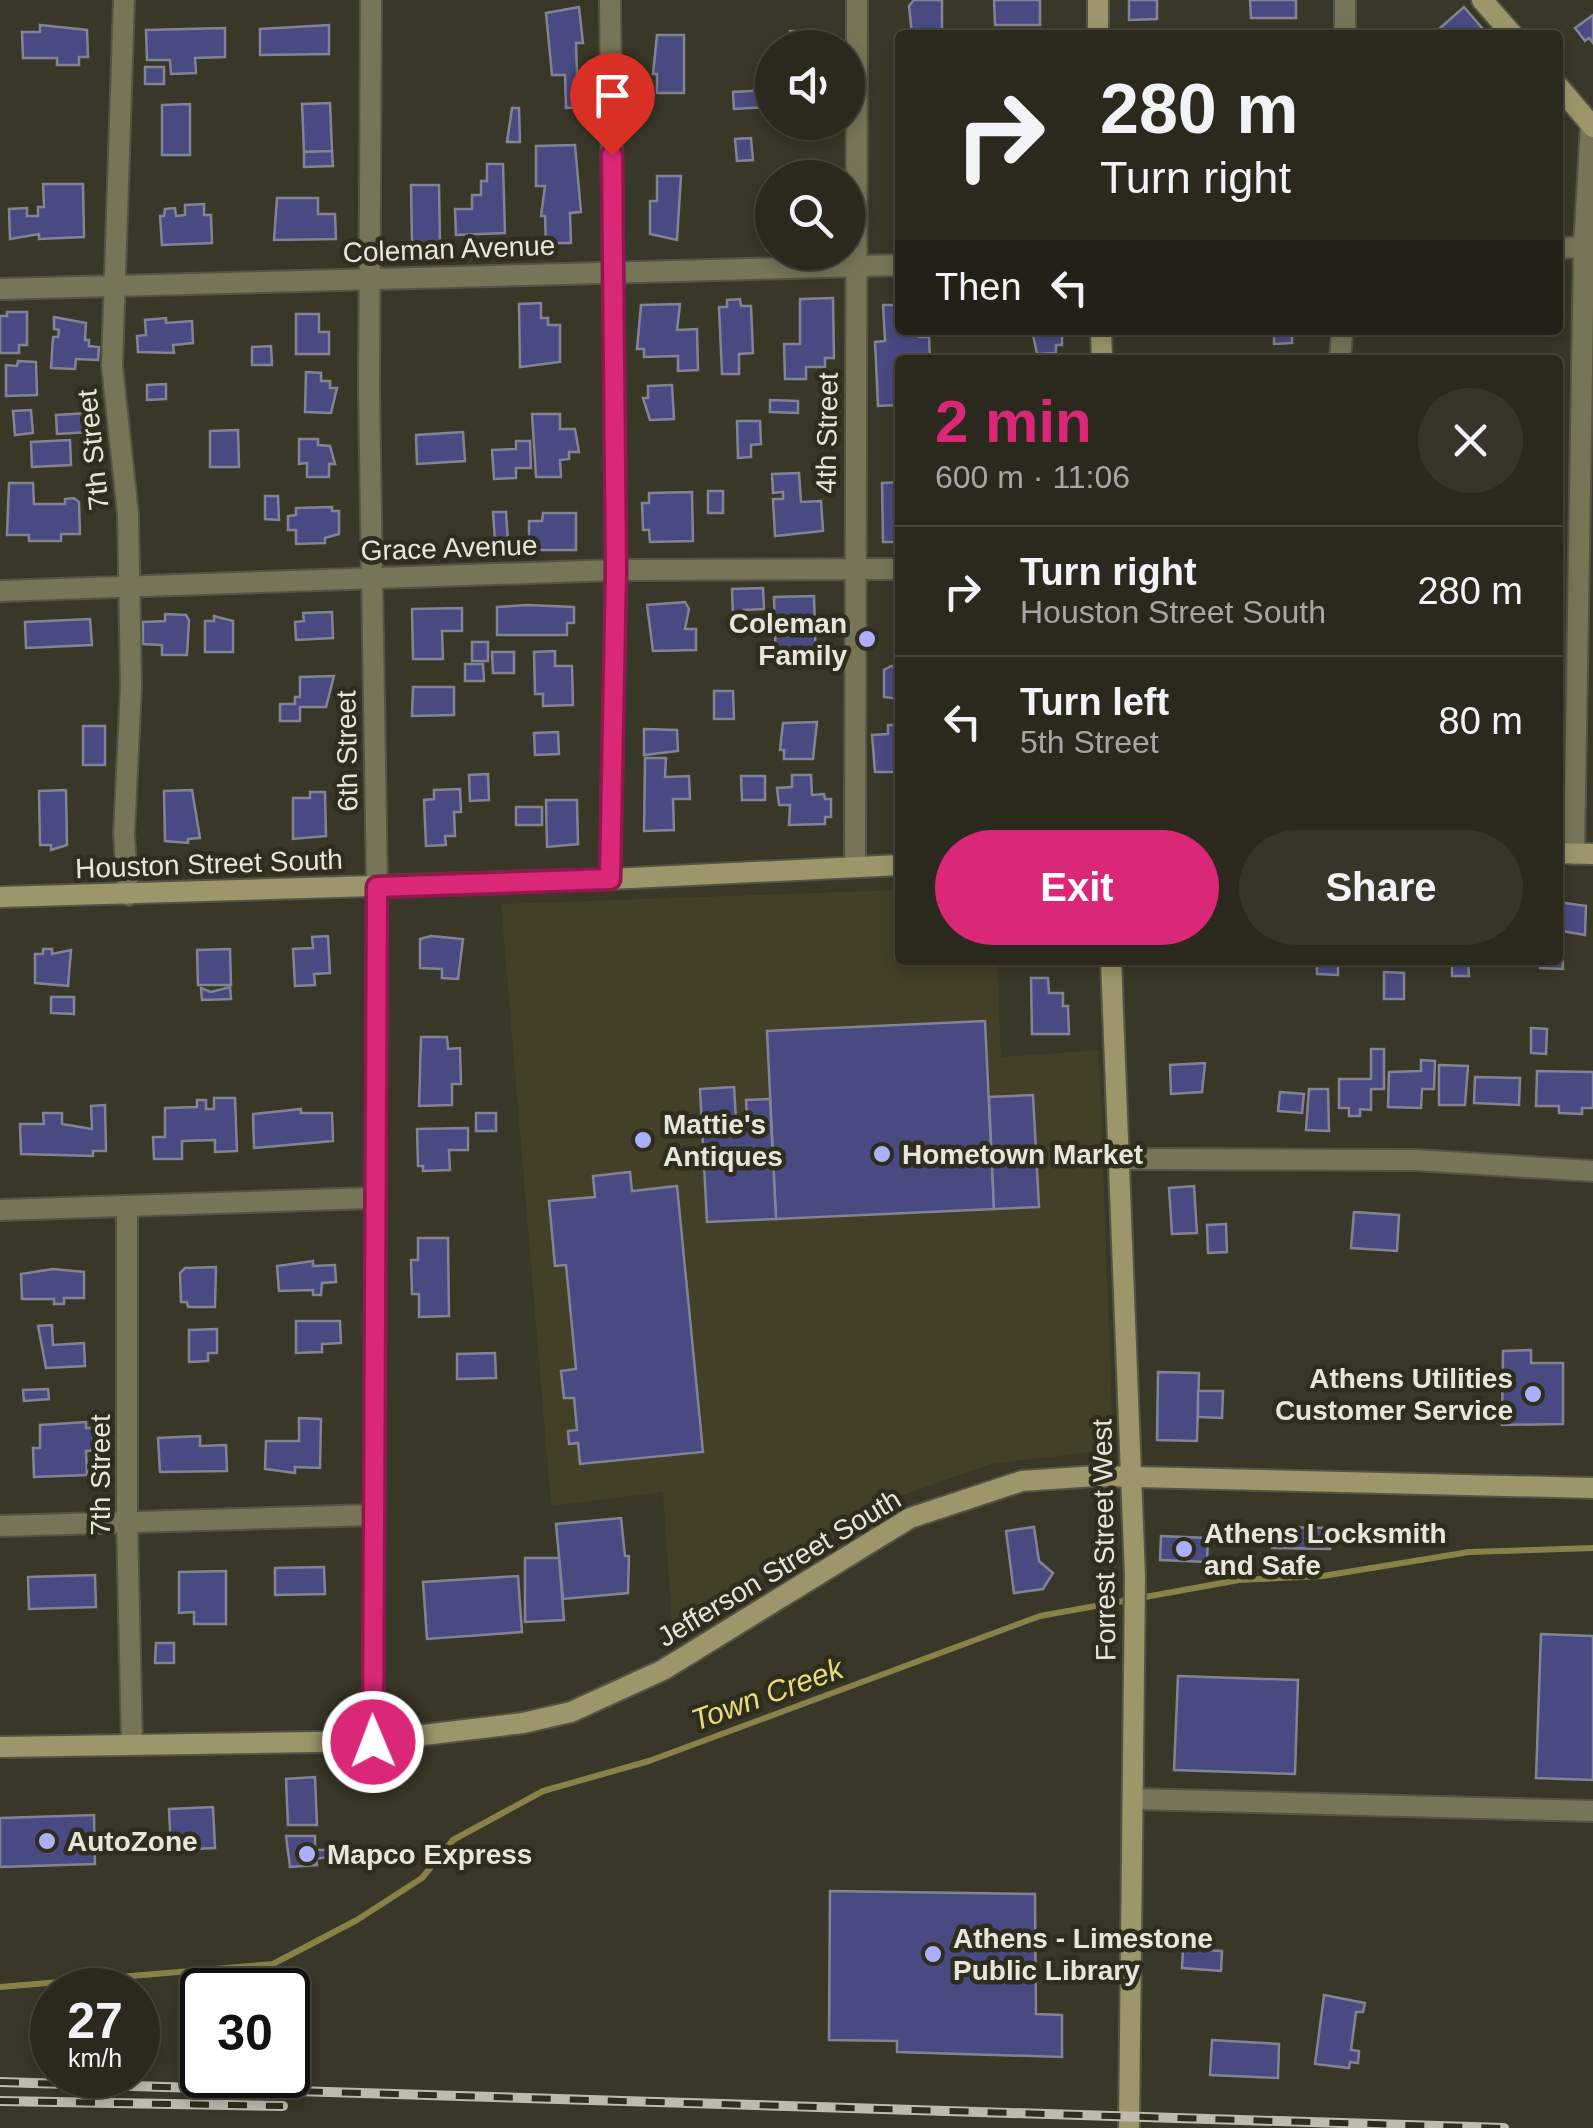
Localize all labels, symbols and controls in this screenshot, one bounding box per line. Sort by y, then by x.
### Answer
map controls [755,30,865,270]
button: sound [755,30,865,140]
pin [570,53,655,156]
icon: arrive [585,68,640,123]
icon: right [935,70,1065,200]
text: 280 m [1100,70,1298,148]
text: Turn right [1100,152,1291,203]
button: search [755,160,865,270]
street label: Coleman Avenue [342,230,556,268]
icon: left [1042,260,1097,315]
text: Then [935,266,1022,308]
street label: 4th Street [810,372,844,494]
street label: 7th Street [71,388,115,512]
text: 2 min [935,388,1092,455]
button: close [1418,388,1523,493]
text: 600 m · 11:06 [935,459,1130,495]
street label: Grace Avenue [360,529,538,567]
text: Turn right [1020,551,1197,593]
icon: right [935,564,990,619]
text: 280 m [1417,570,1523,612]
text: Houston Street South [1020,594,1326,630]
place label: Coleman Family [729,608,847,671]
marker: Coleman Family [856,628,878,650]
text: Turn left [1020,681,1169,723]
street label: 6th Street [330,690,364,812]
icon: left [935,694,990,749]
text: 80 m [1439,700,1523,742]
text: 5th Street [1020,724,1159,760]
button: Exit [935,830,1219,945]
button: Share [1239,830,1523,945]
street label: Houston Street South [75,844,343,884]
place label: Mattie's Antiques [663,1109,783,1172]
marker: Mattie's Antiques [632,1129,654,1151]
place label: Hometown Market [902,1139,1143,1170]
marker: Hometown Market [871,1143,893,1165]
place label: Athens Utilities Customer Service [1275,1363,1513,1426]
marker: Athens Utilities Customer Service [1522,1383,1544,1405]
street label: 7th Street [85,1414,116,1536]
street label: Forrest Street West [1086,1418,1122,1661]
street label: Jefferson Street South [652,1483,906,1653]
place label: Athens Locksmith and Safe [1204,1518,1447,1581]
marker: Athens Locksmith and Safe [1173,1538,1195,1560]
water label: Town Creek [687,1651,849,1737]
position arrow [321,1690,425,1794]
place label: AutoZone [67,1826,198,1857]
marker: AutoZone [36,1830,58,1852]
place label: Mapco Express [327,1839,532,1870]
marker: Mapco Express [296,1843,318,1865]
place label: Athens - Limestone Public Library [953,1923,1213,1986]
marker: Athens - Limestone Public Library [922,1943,944,1965]
speed limit sign: 30 [180,1968,310,2098]
text: 27 [67,1993,123,2049]
text: km/h [68,2044,122,2072]

